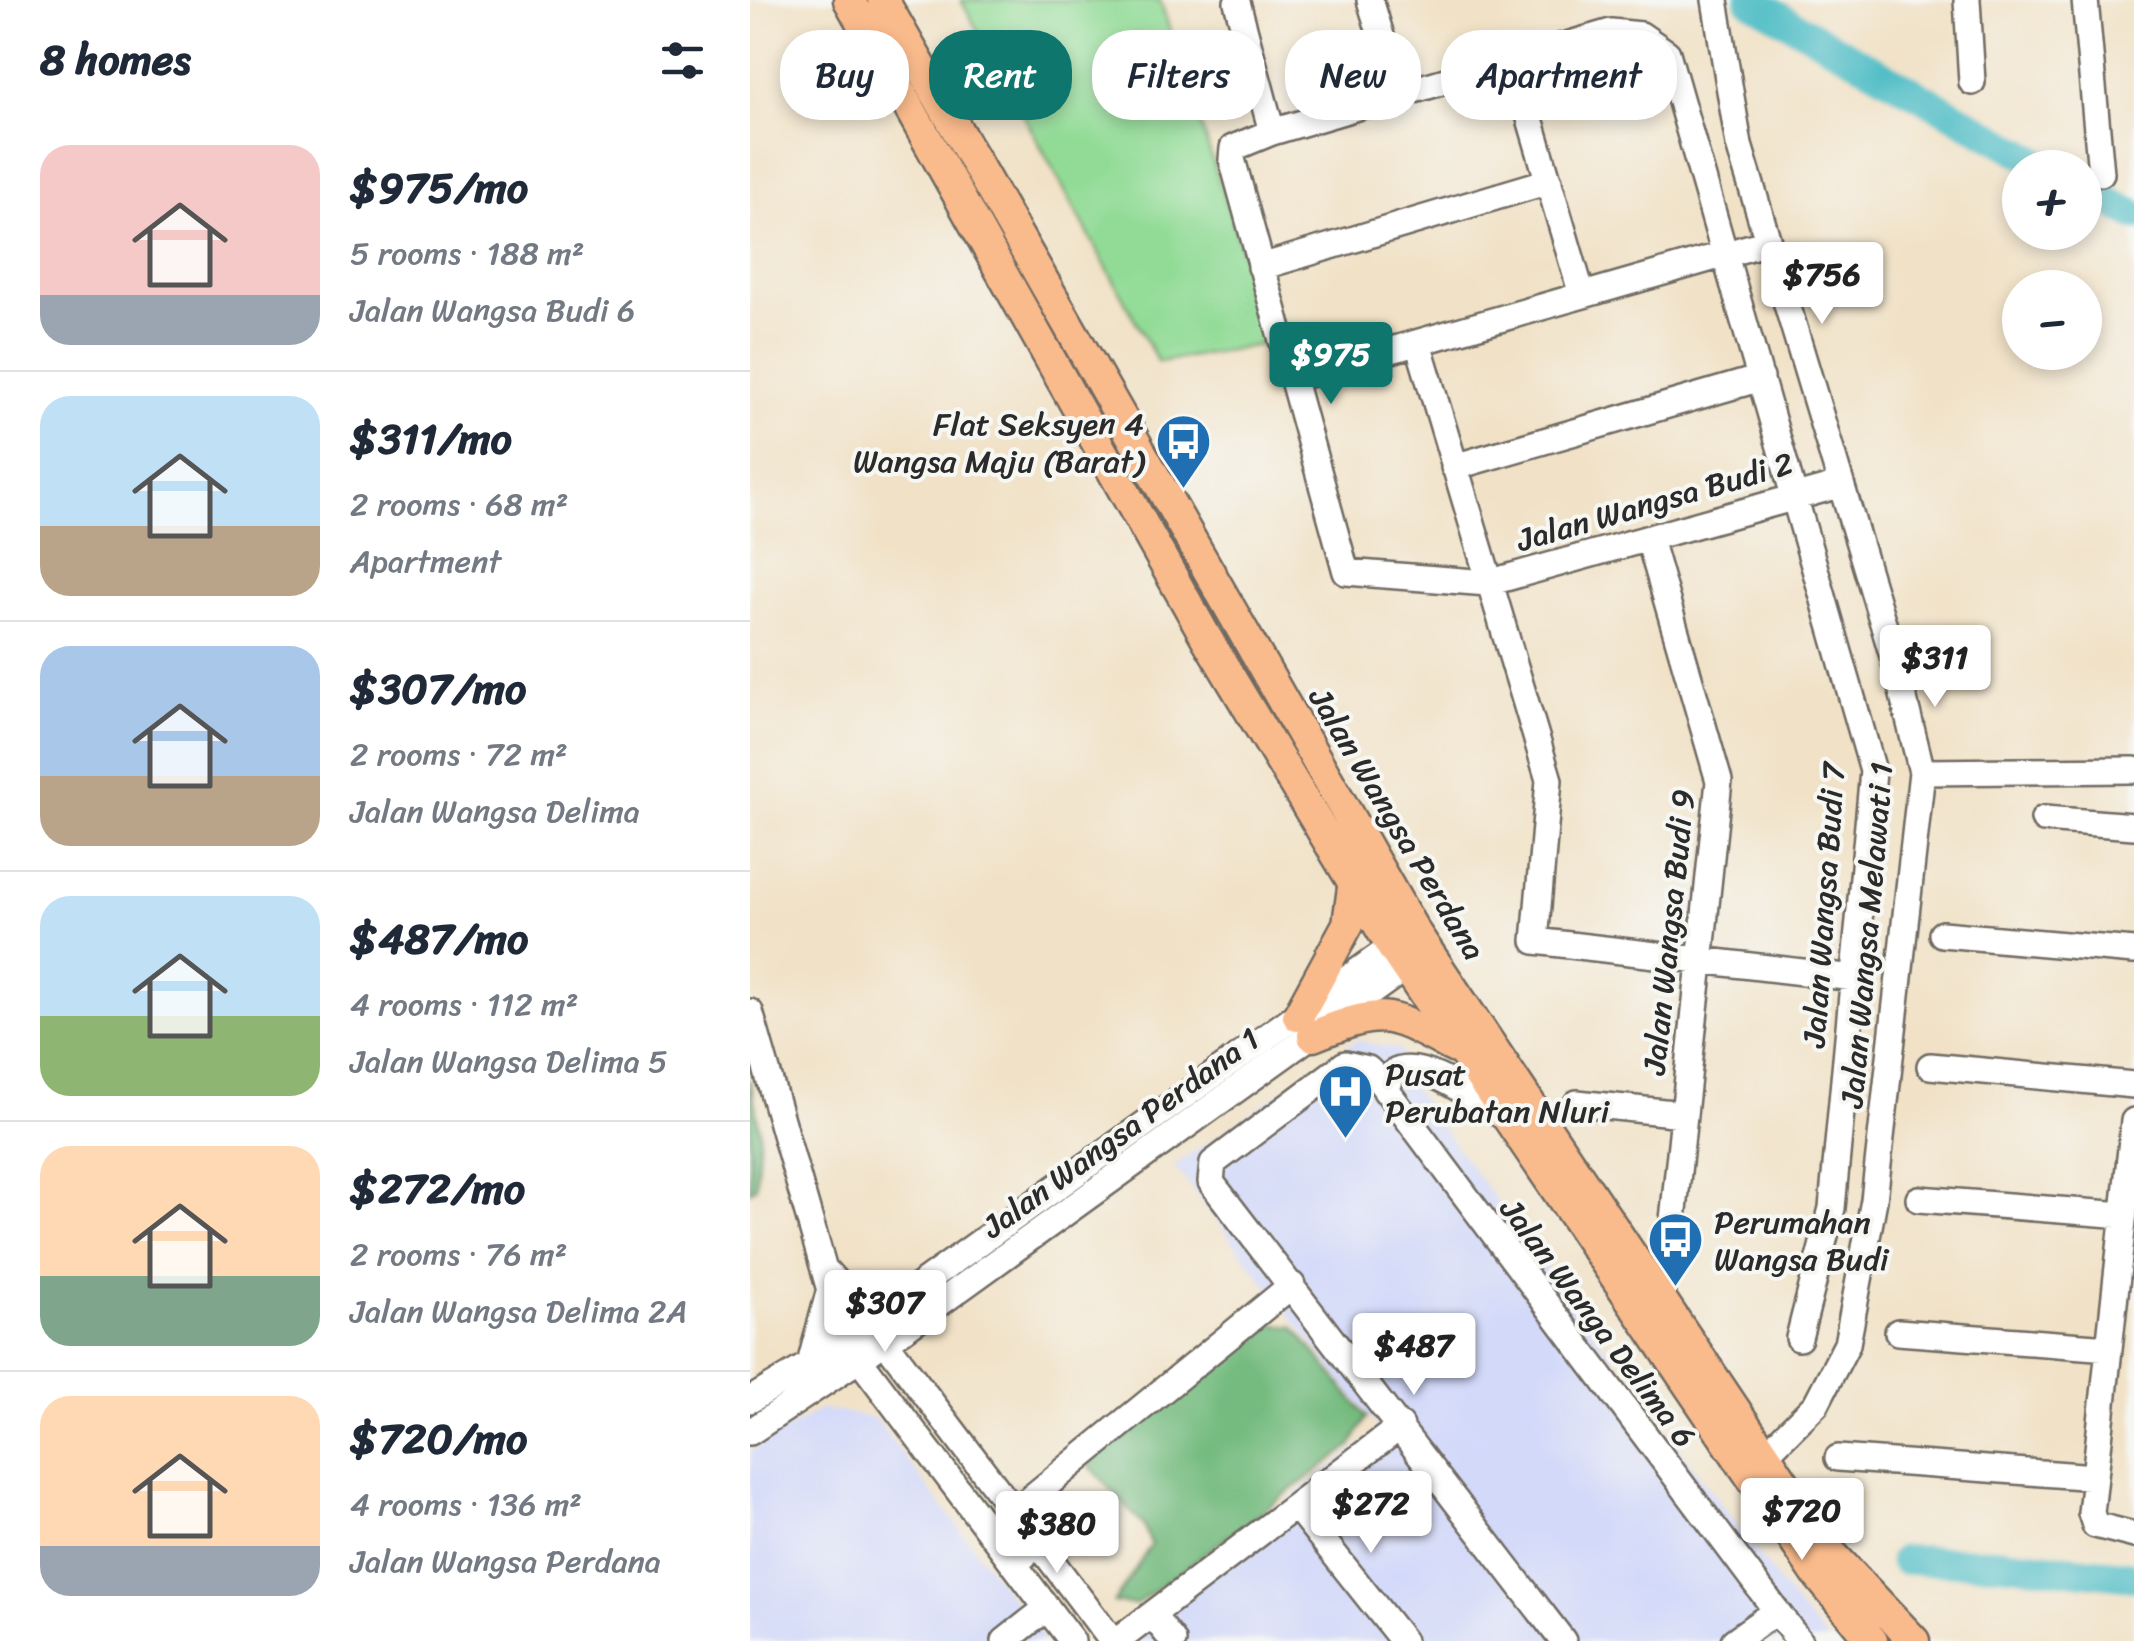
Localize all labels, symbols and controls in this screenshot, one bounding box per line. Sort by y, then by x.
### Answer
text: 8 homes [40,23,191,97]
chip: Buy [780,30,909,120]
chip: Rent [929,30,1072,120]
chip: Filters [1092,30,1265,120]
chip: New [1285,30,1421,120]
chip: Apartment [1441,30,1677,120]
icon: filters [655,33,710,88]
map controls [2002,150,2102,370]
button: + [2002,150,2102,250]
text: $975/mo [350,151,528,225]
icon: home [120,185,240,305]
text: 5 rooms · 188 m² [350,225,584,282]
pin: $756 [1763,242,1881,327]
text: $756 [1783,246,1861,303]
button: − [2002,270,2102,370]
text: Jalan Wangsa Budi 6 [350,282,635,339]
pin: $975 [1272,322,1390,407]
text: $975 [1291,326,1371,383]
place label: Flat Seksyen 4 Wangsa Maju (Barat) [853,396,1146,490]
text: $311/mo [350,402,512,476]
bus stop icon: Flat Seksyen 4 Wangsa Maju (Barat) [1153,412,1213,491]
street label: Jalan Wangsa Budi 2 [1509,435,1800,569]
icon: home [120,436,240,556]
text: 2 rooms · 68 m² [350,476,568,533]
text: Apartment [350,533,501,590]
pin: $311 [1876,625,1994,710]
text: $311 [1902,629,1968,686]
text: $307/mo [350,652,526,726]
street label: Jalan Wangsa Perdana [1292,675,1501,972]
icon: home [120,686,240,806]
text: 2 rooms · 72 m² [350,726,568,783]
street label: Jalan Wangsa Budi 7 [1786,759,1863,1050]
street label: Jalan Wangsa Melawati 1 [1823,760,1910,1111]
text: Jalan Wangsa Delima [350,783,640,840]
street label: Jalan Wangsa Budi 9 [1626,786,1712,1079]
text: $487/mo [350,902,528,976]
icon: home [120,936,240,1056]
text: 4 rooms · 112 m² [350,976,578,1033]
street label: Jalan Wangsa Perdana 1 [969,1012,1272,1254]
text: Jalan Wangsa Delima 5 [350,1033,668,1090]
place label: Pusat Perubatan Nluri [1385,1046,1610,1140]
hospital icon: Pusat Perubatan Nluri [1316,1062,1376,1141]
text: $272/mo [350,1152,525,1226]
street label: Jalan Wanga Delima 6 [1484,1185,1712,1461]
icon: home [120,1186,240,1306]
place label: Perumahan Wangsa Budi [1714,1194,1890,1288]
bus stop icon: Perumahan Wangsa Budi [1645,1210,1705,1289]
text: 2 rooms · 76 m² [350,1226,567,1283]
pin: $307 [826,1270,944,1355]
text: $307 [846,1274,924,1331]
text: Jalan Wangsa Delima 2A [350,1283,688,1340]
pin: $487 [1355,1313,1473,1398]
text: $487 [1374,1317,1454,1374]
text: $720/mo [350,1402,527,1476]
icon: home [120,1436,240,1556]
pin: $272 [1312,1471,1430,1556]
text: $272 [1333,1475,1409,1532]
text: 4 rooms · 136 m² [350,1476,582,1533]
pin: $720 [1743,1478,1861,1563]
text: $720 [1763,1482,1841,1539]
pin: $380 [998,1491,1116,1576]
text: $380 [1018,1495,1096,1552]
text: Jalan Wangsa Perdana [350,1533,661,1590]

